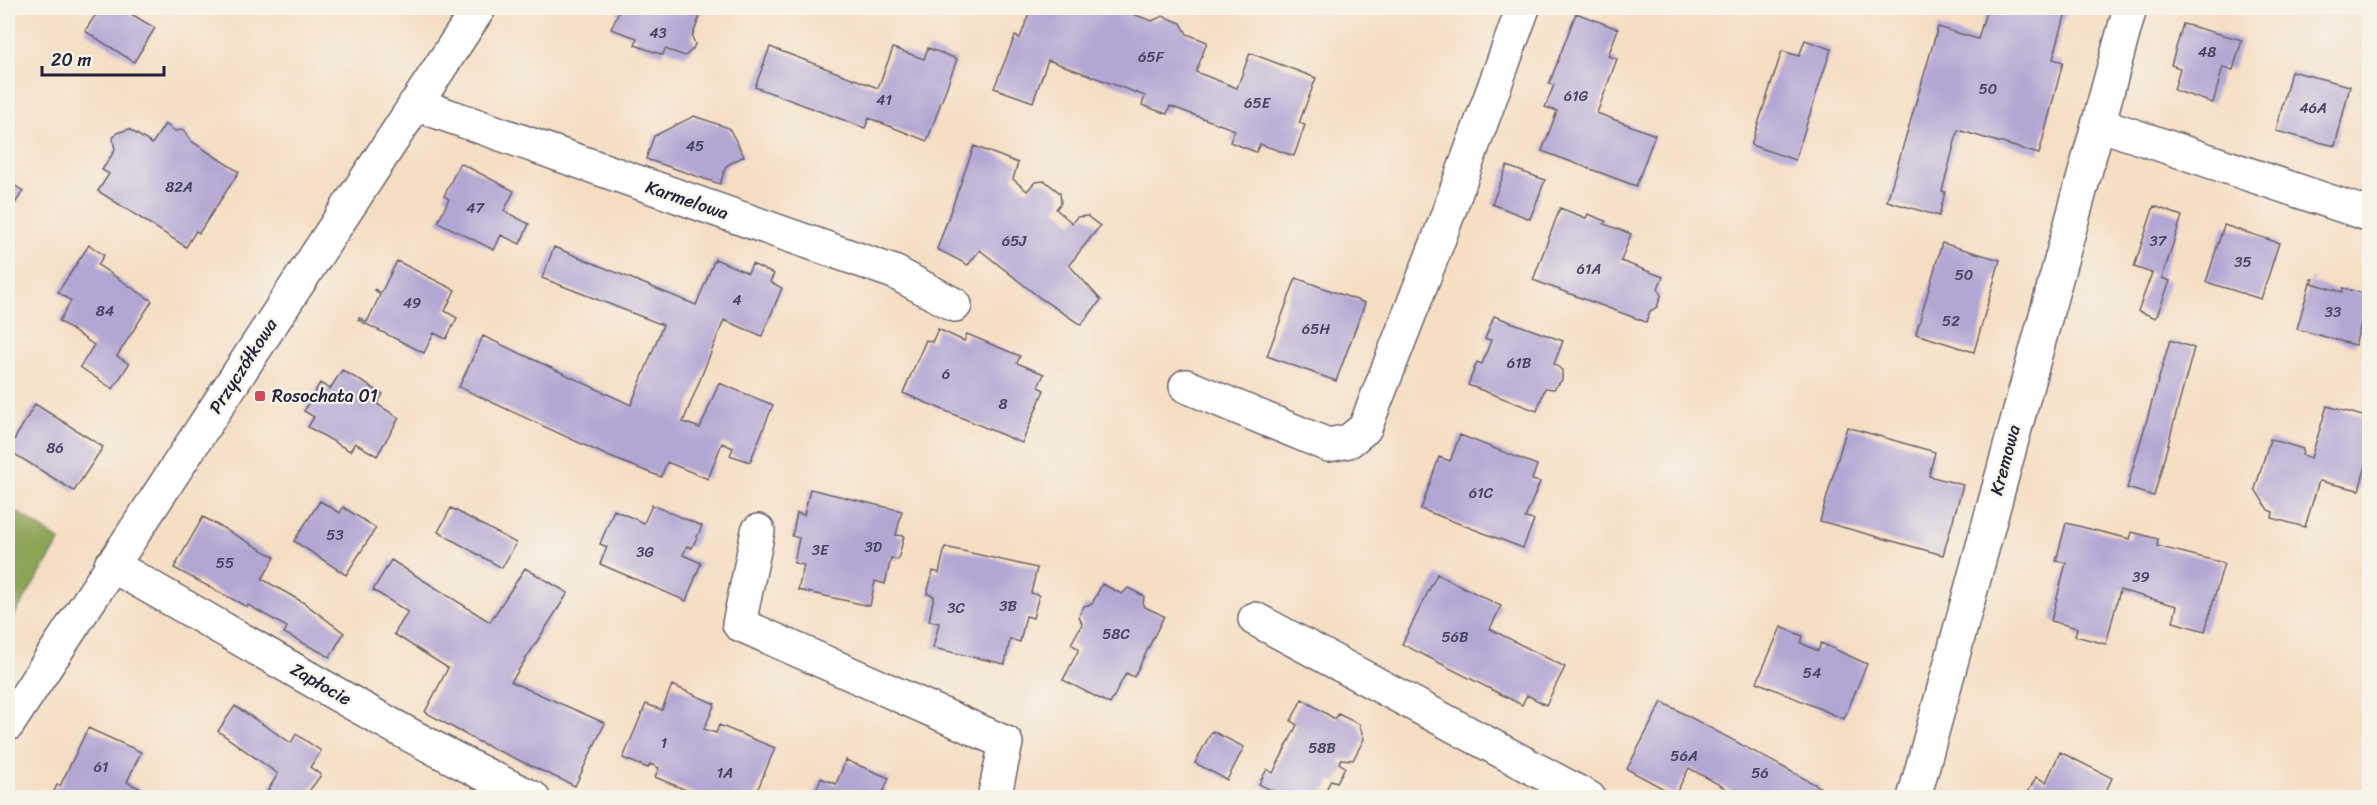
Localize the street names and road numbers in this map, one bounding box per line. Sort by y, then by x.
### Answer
street label: Karmelowa [641,171,733,229]
street label: Przyczółkowa [200,311,287,420]
street label: Kremowa [1980,421,2030,499]
street label: Zapłocie [284,653,358,715]

